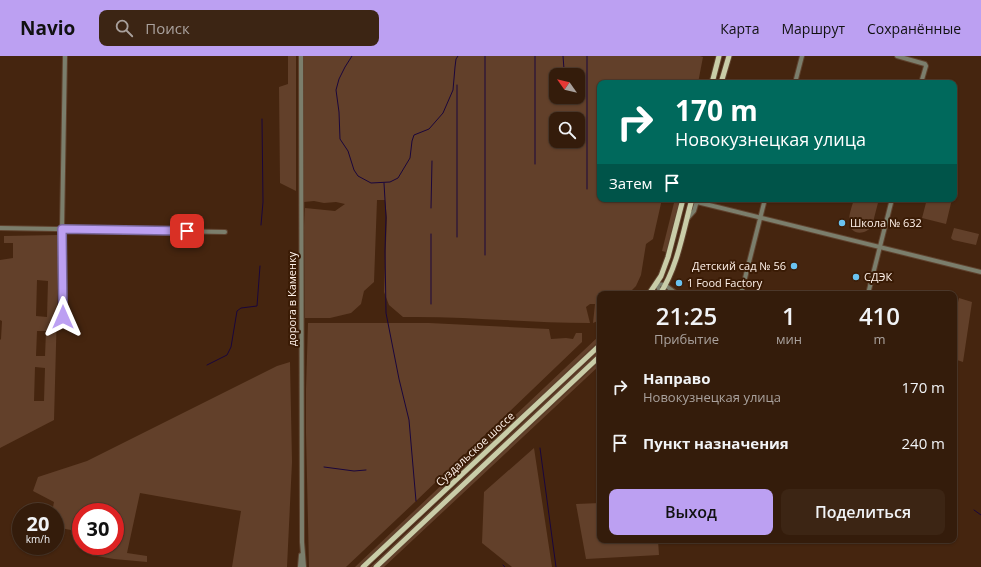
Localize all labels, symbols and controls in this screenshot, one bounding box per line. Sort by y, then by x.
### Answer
search box [99,10,379,46]
text: Navio [20,15,75,41]
icon: search [113,17,135,39]
text: Поиск [145,18,190,38]
text: Карта [720,19,759,38]
text: Маршрут [781,19,845,38]
text: Сохранённые [867,19,961,38]
north arrow [549,68,585,104]
map controls [549,68,585,148]
text: 170 m [675,91,758,129]
icon: right [609,96,661,148]
button: search [549,112,585,148]
text: Новокузнецкая улица [675,127,866,151]
icon: arrive [661,172,683,194]
text: Затем [609,173,653,193]
pin [170,214,204,248]
place label: Школа № 632 [850,215,922,230]
marker: Школа № 632 [837,218,847,228]
icon: arrive [176,220,198,242]
street label: дорога в Каменку [284,251,299,346]
place label: Детский сад № 56 [692,258,786,273]
marker: Детский сад № 56 [789,261,799,271]
place label: СДЭК [864,269,892,284]
marker: СДЭК [851,272,861,282]
place label: 1 Food Factory [687,275,763,290]
marker: 1 Food Factory [674,278,684,288]
position arrow [42,296,84,338]
text: 21:25 [656,299,717,332]
text: 1 [782,299,796,332]
text: 410 [859,299,900,332]
text: Прибытие [654,330,719,348]
text: мин [776,330,802,348]
text: m [873,330,886,348]
text: Направо [643,368,711,388]
icon: right [609,376,631,398]
text: 170 m [901,377,945,397]
text: Новокузнецкая улица [643,388,781,406]
street label: Суздальское шоссе [432,408,517,489]
icon: arrive [609,432,631,454]
text: Пункт назначения [643,433,789,453]
text: 240 m [901,433,945,453]
button: Выход [609,489,773,535]
button: Поделиться [781,489,945,535]
speed limit sign: 30 [72,503,124,555]
text: 20 [27,510,49,537]
text: km/h [26,532,50,546]

